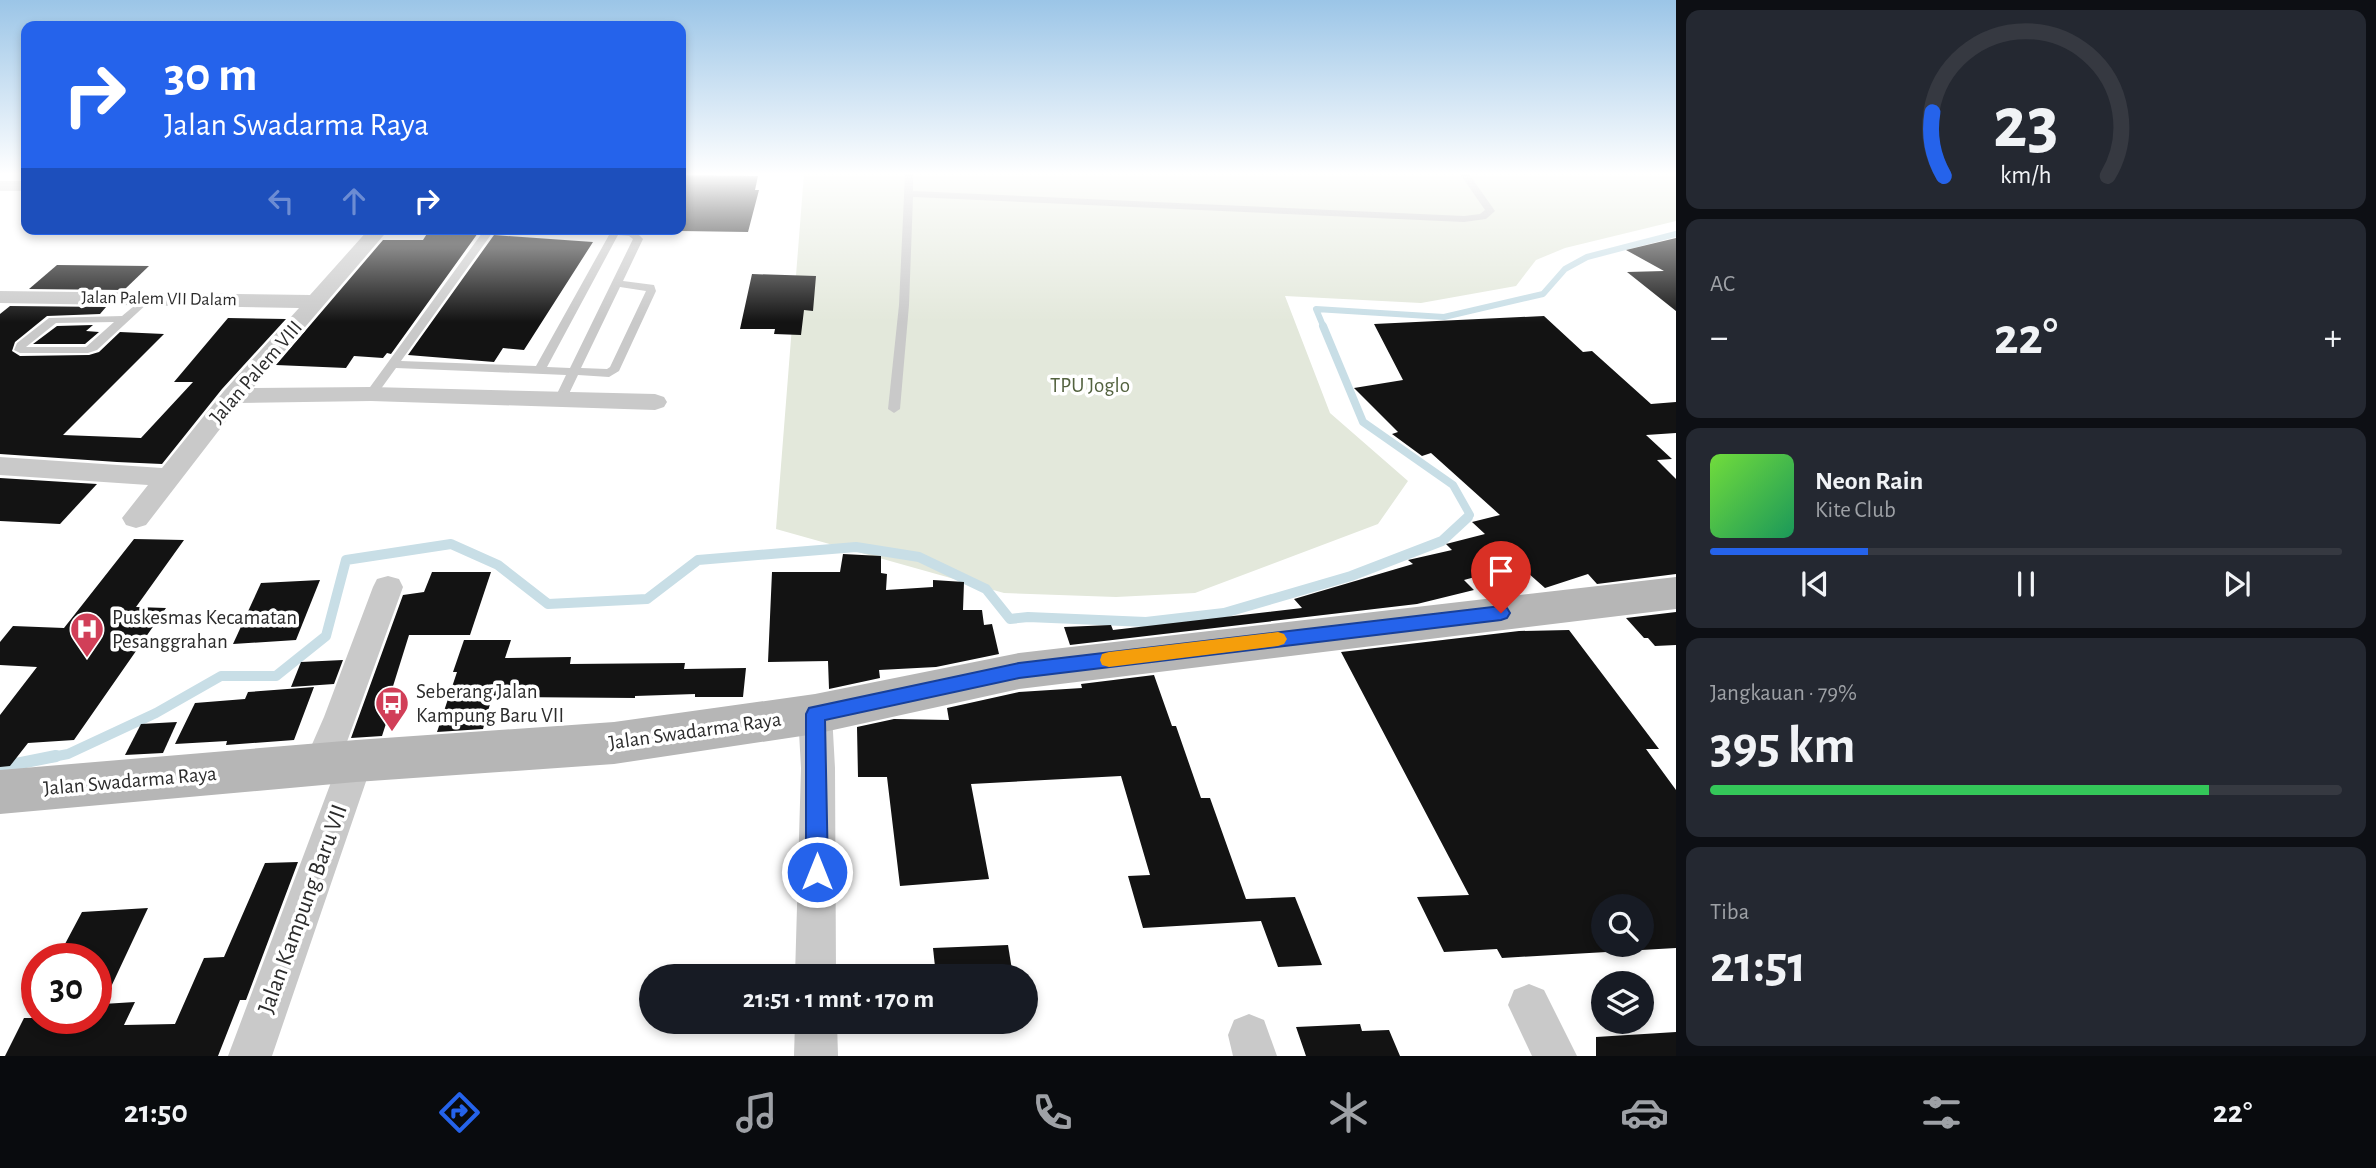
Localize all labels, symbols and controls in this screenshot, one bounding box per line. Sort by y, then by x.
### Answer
icon: right [49,49,140,140]
text: 30 m [164,51,258,100]
text: 23 [1993,88,2059,161]
text: Jalan Swadarma Raya [164,109,429,141]
text: km/h [2000,162,2052,187]
icon: left [262,182,300,220]
icon: ahead [335,182,373,220]
icon: right [408,182,446,220]
text: AC [1710,273,1735,296]
street label: Jalan Palem VII Dalam [81,289,237,309]
text: 22° [1994,311,2058,363]
street label: Jalan Palem VIII [206,317,306,427]
text: − [1710,319,1728,357]
text: + [2324,319,2342,357]
park label: TPU Joglo [1050,375,1130,396]
text: Neon Rain [1815,468,1923,494]
text: Kite Club [1815,499,1896,522]
pin [1471,541,1531,613]
icon: arrive [1482,552,1520,590]
icon: previous [1796,565,1834,603]
icon: pause [2007,565,2045,603]
icon: next [2218,565,2256,603]
place label: Puskesmas Kecamatan Pesanggrahan [112,607,297,652]
hospital icon: Puskesmas Kecamatan Pesanggrahan [68,610,106,659]
place label: Seberang Jalan Kampung Baru VII [416,681,564,726]
text: Jangkauan · 79% [1710,682,1857,705]
bus stop icon: Seberang Jalan Kampung Baru VII [373,684,411,733]
street label: Jalan Swadarma Raya [607,708,783,753]
text: 395 km [1710,720,1856,772]
street label: Jalan Swadarma Raya [42,763,218,799]
street label: Jalan Kampung Baru VII [254,801,352,1017]
position arrow [780,835,854,909]
map controls [1591,894,1654,1034]
button: search [1591,894,1654,957]
text: Tiba [1710,901,1749,924]
text: 21:51 [1710,939,1806,991]
speed limit sign: 30 [21,943,112,1034]
button: layers [1591,971,1654,1034]
text: 21:51 · 1 mnt · 170 m [743,986,934,1012]
icon: directions [435,1088,484,1137]
icon: music [732,1088,781,1137]
icon: phone [1028,1088,1077,1137]
icon: climate [1324,1088,1373,1137]
icon: car [1620,1088,1669,1137]
icon: filters [1917,1088,1966,1137]
text: 21:50 [124,1096,188,1128]
text: 22° [2213,1096,2252,1128]

